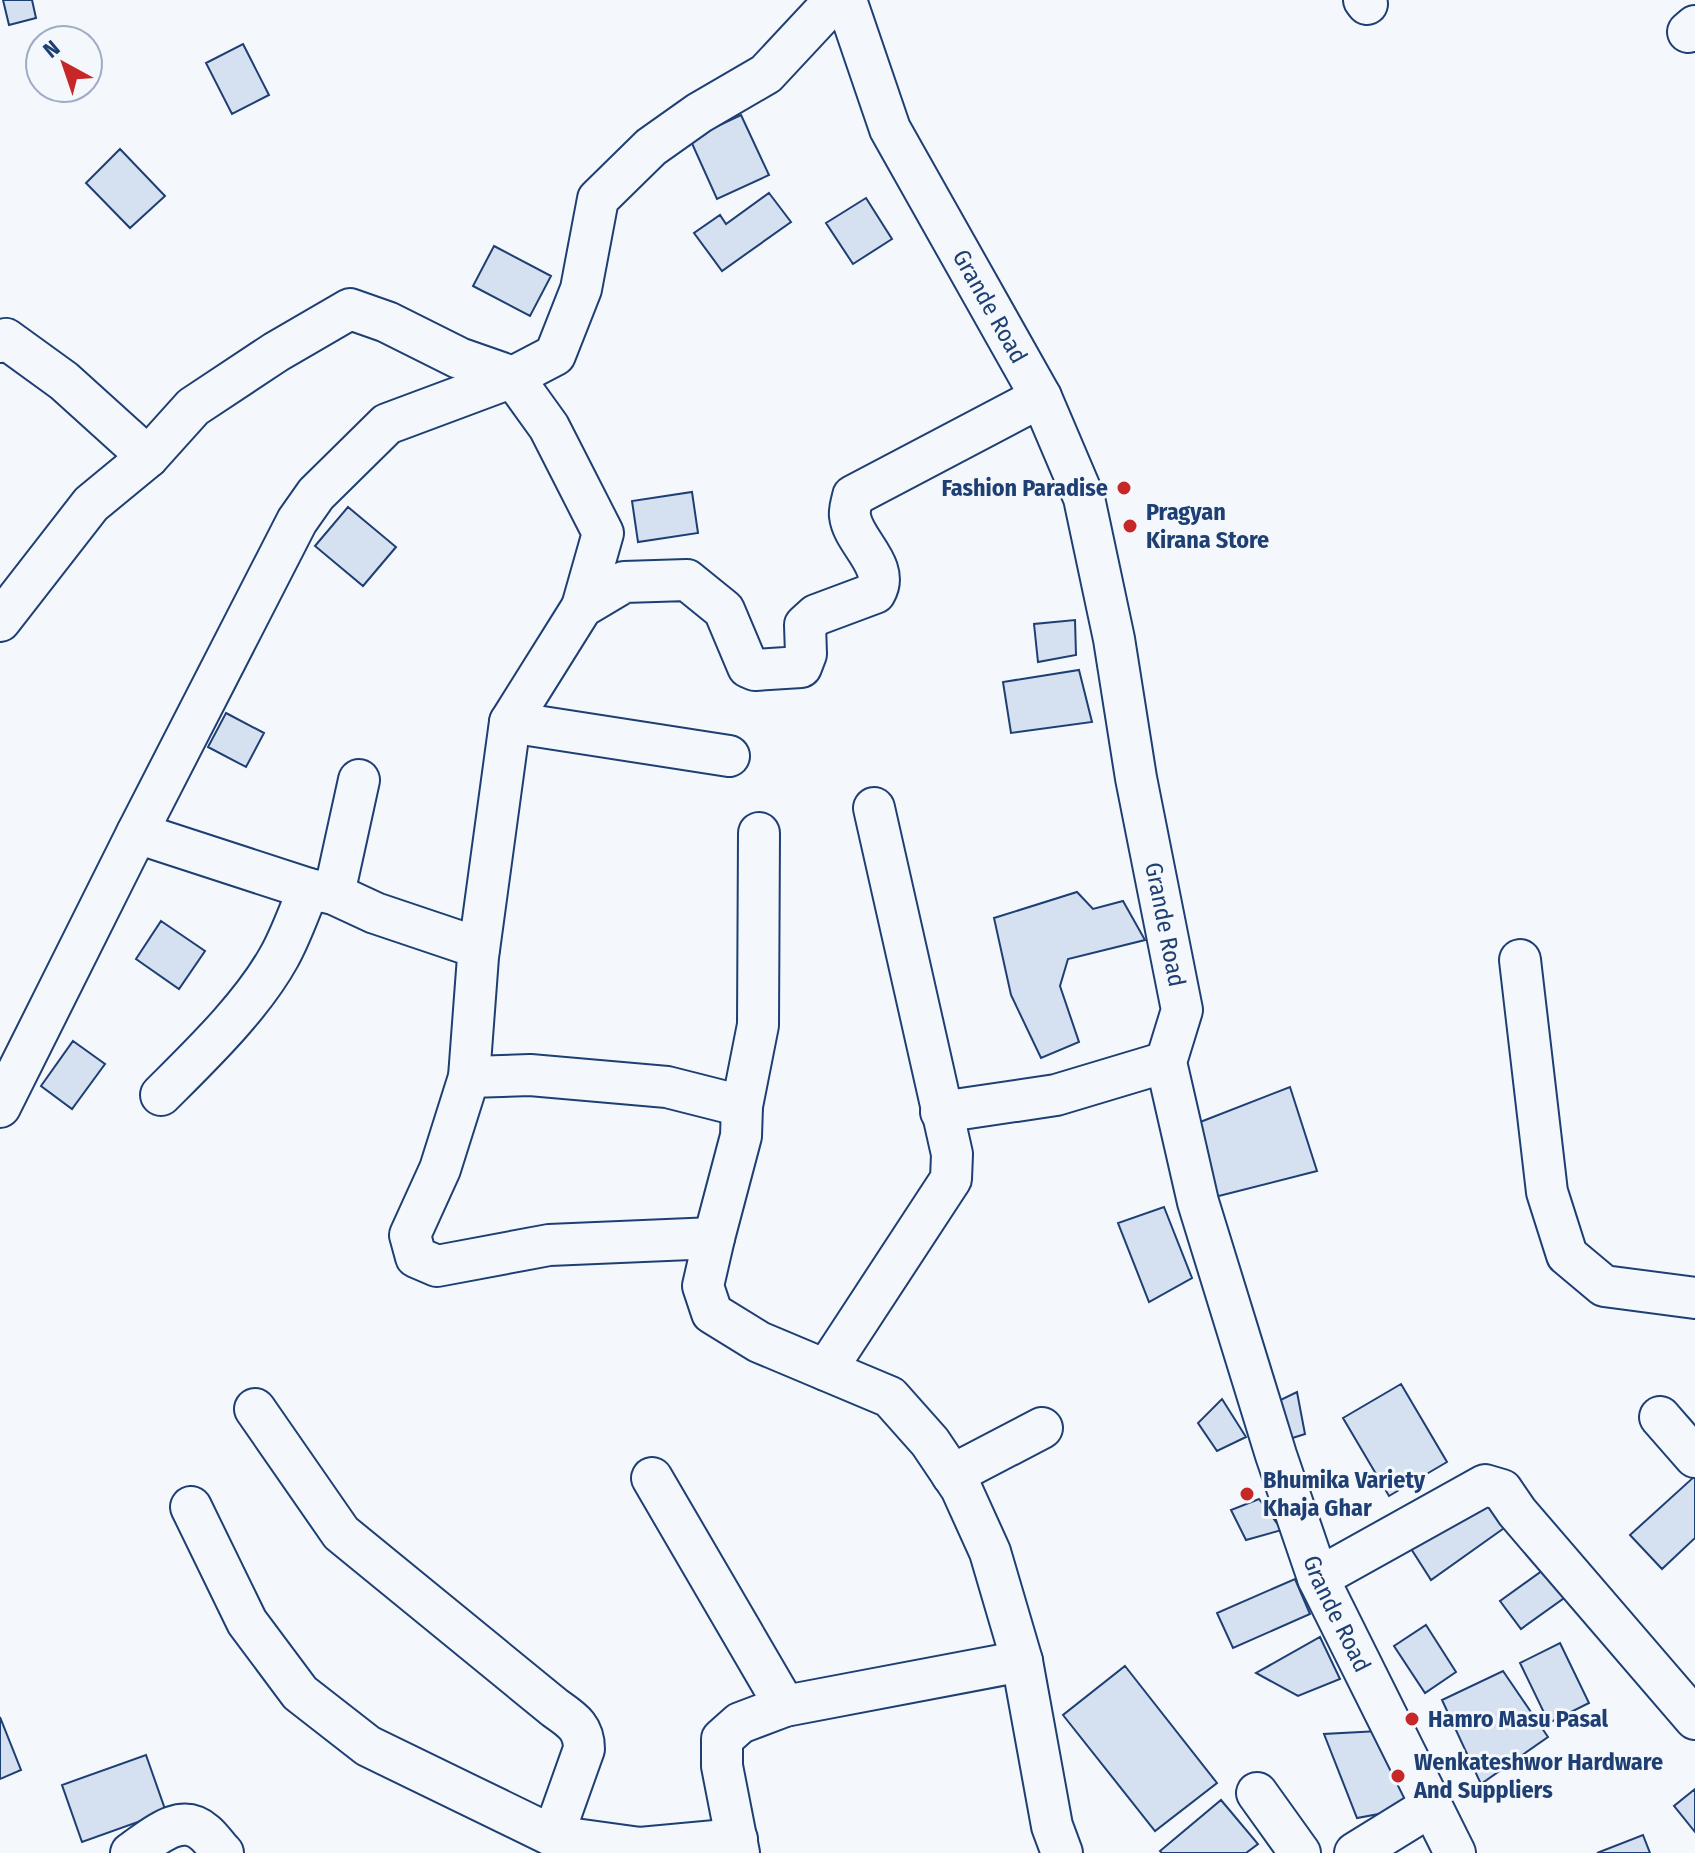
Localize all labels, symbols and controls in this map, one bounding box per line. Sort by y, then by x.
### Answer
north arrow [24,24,104,104]
text: N [38,34,65,64]
street label: Grande Road [947,245,1033,368]
place label: Fashion Paradise [942,474,1108,502]
marker: Fashion Paradise [1115,479,1133,497]
place label: Pragyan Kirana Store [1146,498,1269,554]
marker: Pragyan Kirana Store [1121,517,1139,535]
street label: Grande Road [1139,860,1191,989]
place label: Bhumika Variety Khaja Ghar [1263,1466,1426,1522]
marker: Bhumika Variety Khaja Ghar [1238,1485,1256,1503]
street label: Grande Road [1297,1552,1377,1677]
place label: Hamro Masu Pasal [1428,1705,1608,1733]
marker: Hamro Masu Pasal [1403,1710,1421,1728]
place label: Wenkateshwor Hardware And Suppliers [1413,1748,1663,1804]
marker: Wenkateshwor Hardware And Suppliers [1389,1767,1407,1785]

